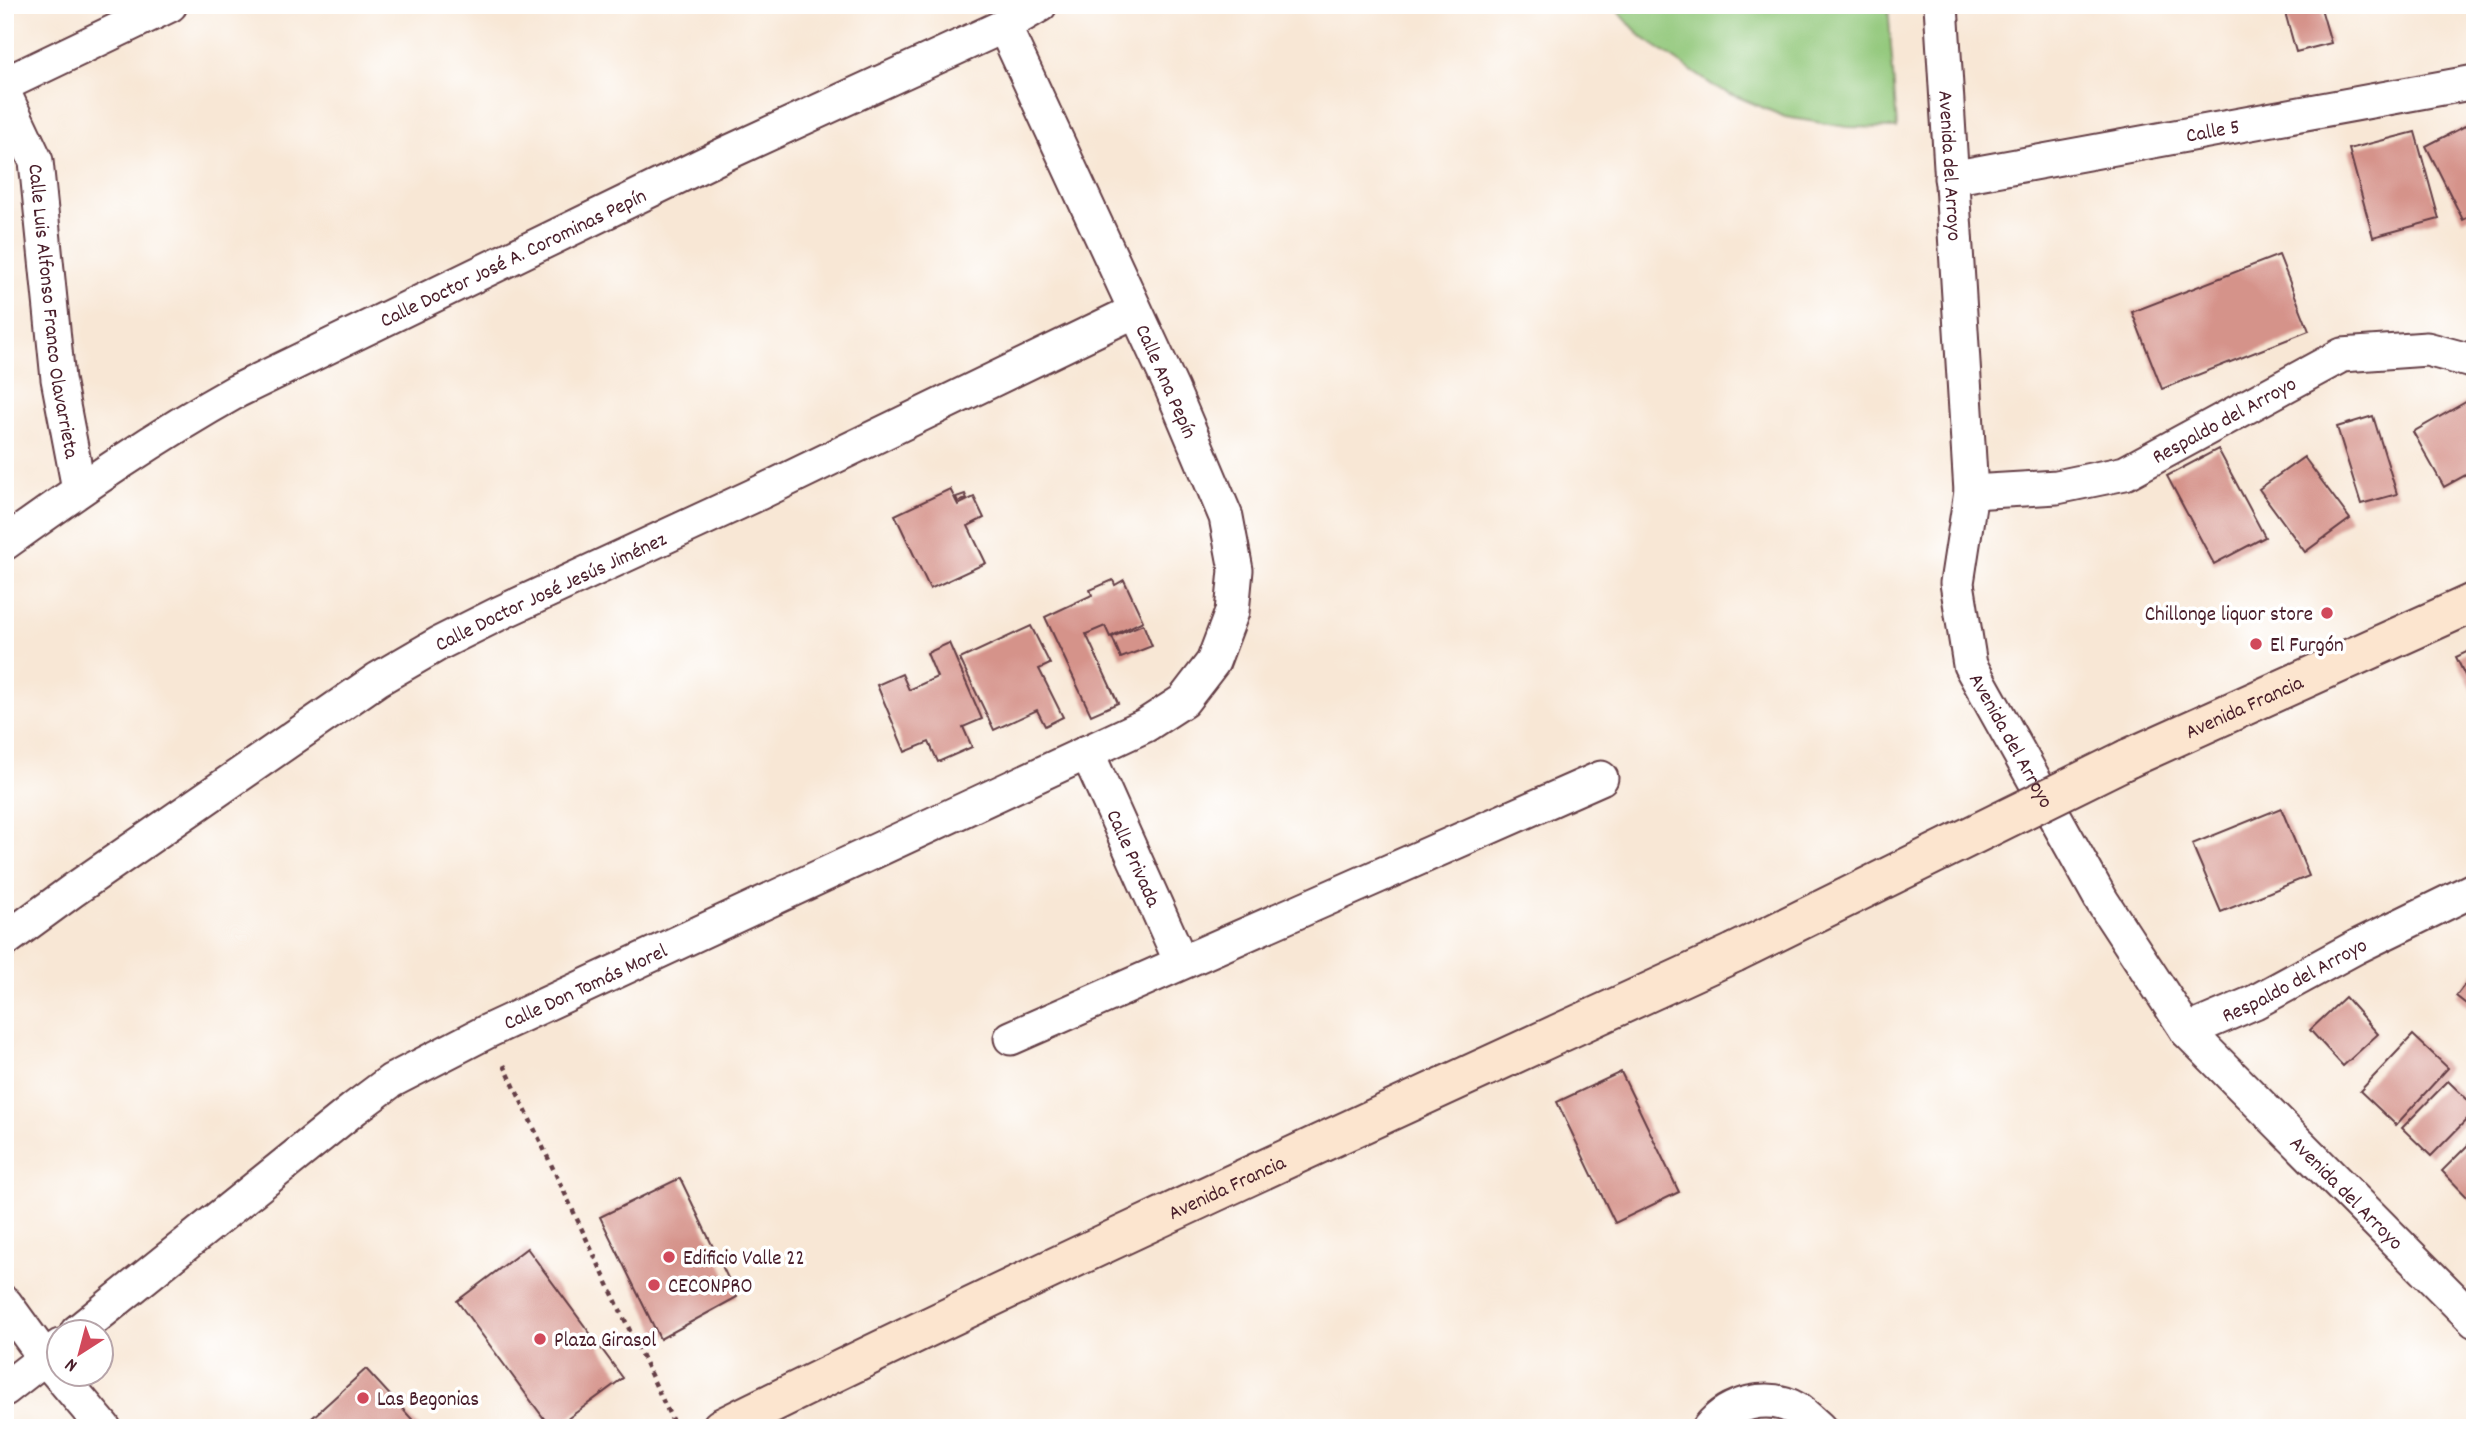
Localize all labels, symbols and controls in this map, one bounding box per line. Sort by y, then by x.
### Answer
street label: Avenida del Arroyo [1928,90,1968,242]
street label: Calle 5 [2184,113,2242,153]
street label: Calle Luis Alfonso Franco Olavarrieta [18,163,85,462]
street label: Calle Doctor José A. Corominas Pepín [376,182,652,337]
street label: Calle Ana Pepín [1126,320,1203,444]
street label: Respaldo del Arroyo [2148,371,2303,473]
street label: Calle Doctor José Jesús Jiménez [431,526,672,661]
place label: Chillonge liquor store [2145,601,2313,631]
marker: Chillonge liquor store [2319,605,2335,621]
place label: El Furgón [2270,632,2344,662]
marker: El Furgón [2248,636,2264,652]
street label: Avenida del Arroyo [1959,668,2059,815]
street label: Avenida Francia [2181,669,2310,749]
street label: Calle Privada [1097,806,1167,914]
street label: Respaldo del Arroyo [2218,932,2373,1032]
street label: Calle Don Tomás Morel [499,938,673,1040]
street label: Avenida del Arroyo [2281,1130,2409,1258]
street label: Avenida Francia [1164,1149,1292,1230]
place label: Edificio Valle 22 [683,1245,805,1275]
marker: Edificio Valle 22 [661,1249,677,1265]
place label: CECONPRO [668,1273,753,1303]
marker: CECONPRO [646,1277,662,1293]
north arrow [46,1318,116,1388]
place label: Plaza Girasol [554,1327,656,1357]
marker: Plaza Girasol [532,1331,548,1347]
text: N [60,1350,84,1378]
place label: Las Begonias [377,1386,479,1416]
marker: Las Begonias [355,1390,371,1406]

